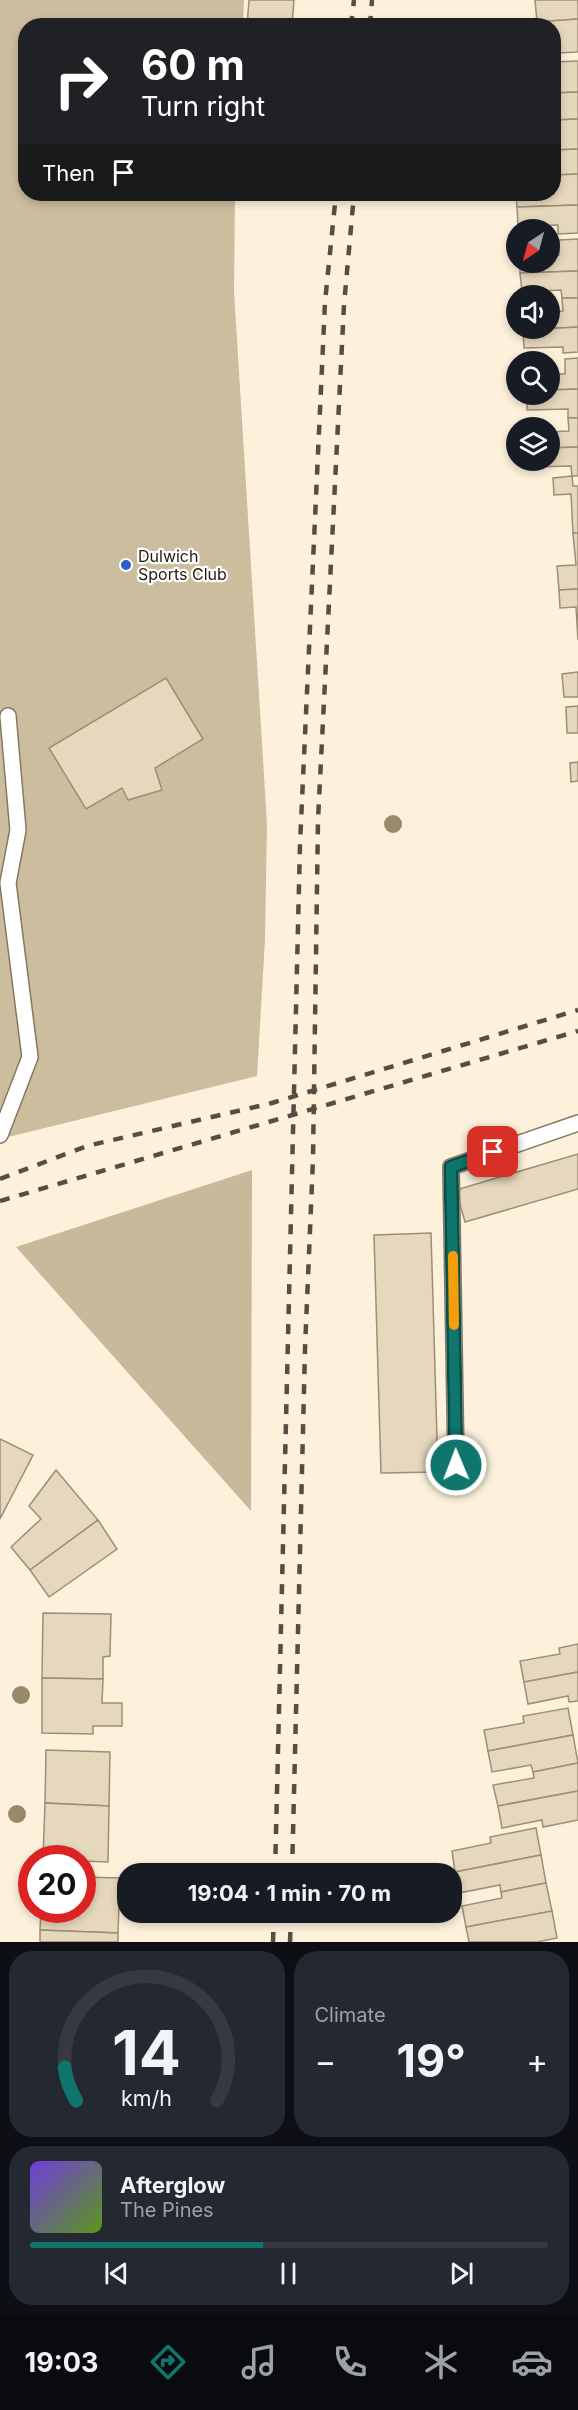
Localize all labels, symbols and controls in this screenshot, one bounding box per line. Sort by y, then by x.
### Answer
text: 60 m [141,39,245,90]
icon: right [42,42,120,120]
text: Turn right [141,90,265,123]
icon: arrive [107,156,140,189]
text: Then [42,160,95,186]
north arrow [506,219,560,273]
map controls [506,219,560,471]
button: sound [506,285,560,339]
button: search [506,351,560,405]
button: layers [506,417,560,471]
place label: Dulwich Sports Club [138,546,227,584]
marker: Dulwich Sports Club [119,558,133,572]
pin [467,1126,518,1177]
icon: arrive [476,1135,509,1168]
position arrow [424,1433,488,1497]
speed limit sign: 20 [18,1845,96,1923]
text: 19:04 · 1 min · 70 m [188,1880,391,1906]
text: Climate [315,2003,386,2027]
text: 14 [112,2015,181,2090]
text: 19° [397,2033,466,2088]
text: − [315,2041,336,2081]
text: + [526,2041,548,2081]
text: km/h [121,2085,172,2111]
text: Afterglow [120,2172,225,2198]
text: The Pines [120,2198,214,2222]
icon: previous [100,2257,133,2290]
icon: pause [272,2257,305,2290]
icon: next [445,2257,478,2290]
icon: directions [147,2341,189,2383]
icon: music [238,2341,280,2383]
icon: phone [329,2341,371,2383]
icon: climate [420,2341,462,2383]
icon: car [511,2341,553,2383]
text: 19:03 [25,2346,98,2379]

